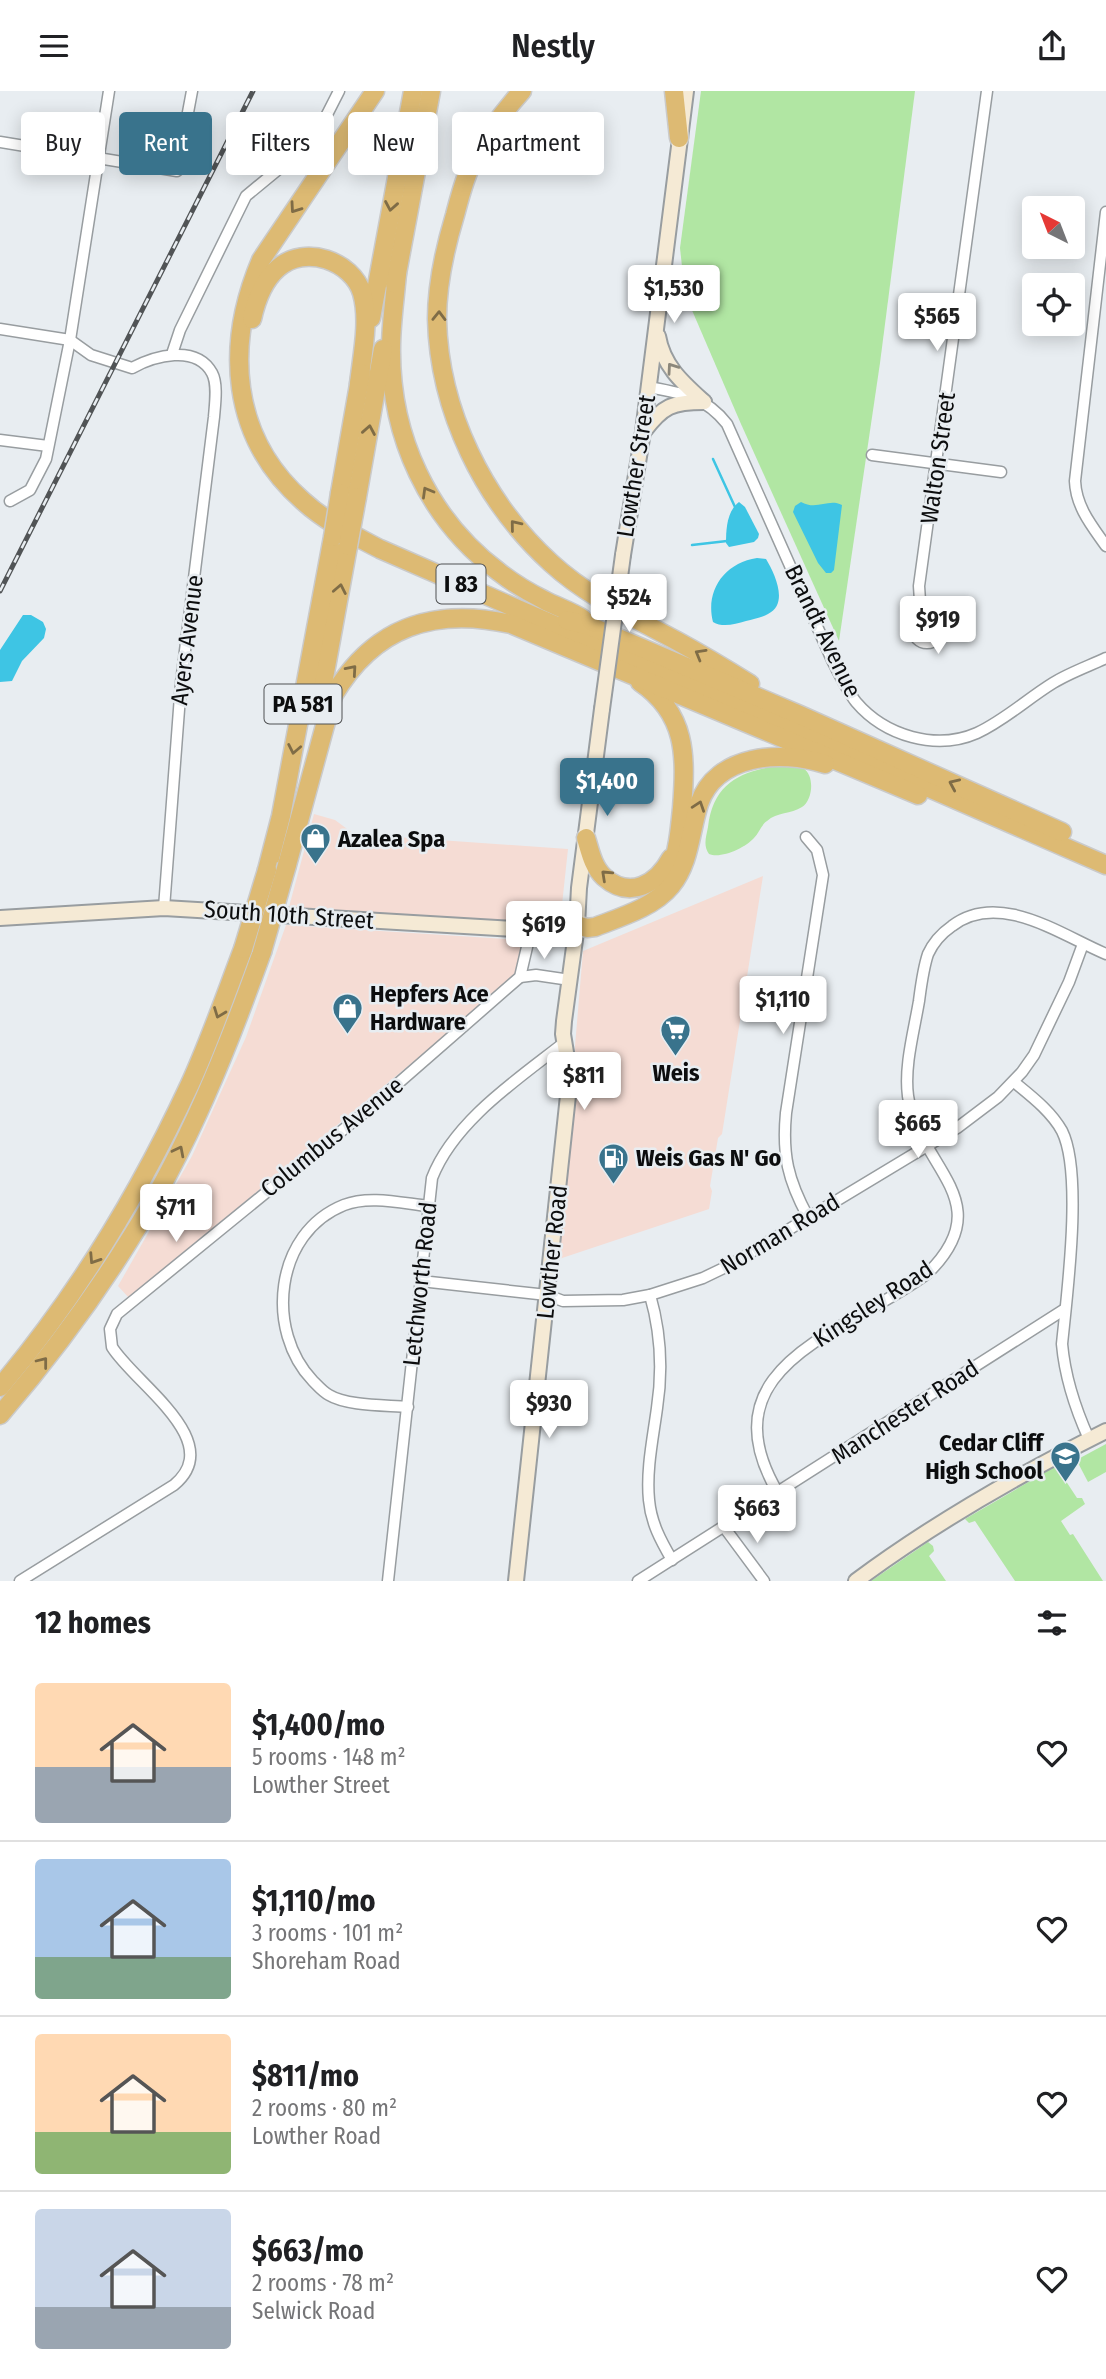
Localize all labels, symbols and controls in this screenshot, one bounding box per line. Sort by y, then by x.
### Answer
icon: menu [35,27,73,65]
text: Nestly [511,27,595,65]
icon: share [1033,27,1071,65]
chip: Buy [21,112,105,175]
chip: Rent [119,112,212,175]
chip: Filters [226,112,334,175]
chip: New [348,112,438,175]
chip: Apartment [452,112,604,175]
north arrow [1022,196,1085,259]
map controls [1022,196,1085,336]
one-way arrow [291,200,303,213]
one-way arrow [385,200,400,212]
pin: $1,530 [617,265,731,325]
button: locate [1022,273,1085,336]
text: $1,530 [644,274,704,302]
pin: $565 [896,293,978,353]
text: $565 [914,302,960,330]
one-way arrow [431,310,446,321]
one-way arrow [668,363,680,376]
street label: Walton Street [915,390,961,526]
street label: Lowther Street [611,393,661,539]
one-way arrow [361,424,376,436]
one-way arrow [422,487,435,499]
one-way arrow [511,520,524,532]
street label: Brandt Avenue [779,560,867,702]
road number: I 83 [436,565,486,603]
street label: Ayers Avenue [165,573,209,707]
pin: $524 [588,575,670,634]
one-way arrow [332,583,347,595]
text: $524 [607,583,651,611]
pin: $919 [897,596,979,656]
text: $919 [916,605,960,633]
one-way arrow [695,649,707,662]
one-way arrow [344,665,356,678]
road number: PA 581 [264,685,342,723]
one-way arrow [288,743,303,755]
pin: $1,400 [550,759,664,818]
text: $1,400 [576,767,638,795]
one-way arrow [949,778,962,792]
one-way arrow [691,801,705,813]
shop icon: Azalea Spa [298,822,332,866]
place label: Azalea Spa [337,825,445,853]
one-way arrow [601,871,614,884]
street label: South 10th Street [203,895,375,935]
pin: $619 [503,901,585,961]
text: $619 [522,910,566,938]
pin: $1,110 [726,977,840,1036]
place label: Hepfers Ace Hardware [370,980,489,1036]
text: $1,110 [756,985,810,1013]
shop icon: Hepfers Ace Hardware [330,991,364,1035]
one-way arrow [213,1007,227,1019]
supermarket icon: Weis [659,1014,693,1058]
pin: $811 [543,1053,625,1112]
place label: Weis [652,1059,700,1087]
text: $811 [563,1061,605,1089]
street label: Columbus Avenue [255,1071,409,1203]
pin: $665 [877,1101,959,1160]
text: $665 [895,1109,941,1137]
fuel station icon: Weis Gas N' Go [596,1141,630,1185]
place label: Weis Gas N' Go [636,1144,782,1172]
one-way arrow [170,1145,184,1158]
street label: Lowther Road [531,1184,573,1320]
pin: $711 [135,1185,217,1244]
street label: Norman Road [715,1188,845,1280]
text: $711 [156,1193,196,1221]
street label: Letchworth Road [397,1200,443,1368]
one-way arrow [89,1252,102,1265]
street label: Kingsley Road [808,1255,938,1353]
street label: Manchester Road [826,1354,984,1470]
one-way arrow [35,1358,48,1370]
pin: $930 [508,1381,590,1440]
text: $930 [526,1389,572,1417]
place label: Cedar Cliff High School [925,1429,1045,1485]
school or university icon: Cedar Cliff High School [1049,1440,1083,1484]
pin: $663 [716,1485,798,1545]
text: $663 [734,1494,780,1522]
icon: filters [1033,1604,1071,1642]
text: 12 homes [35,1605,151,1641]
text: $1,400/mo [252,1707,385,1743]
icon: home [91,1711,175,1795]
icon: heart [1033,1734,1071,1772]
text: 5 rooms · 148 m² [252,1743,406,1771]
text: Lowther Street [252,1771,390,1799]
text: $1,110/mo [252,1883,376,1919]
icon: home [91,1887,175,1971]
icon: heart [1033,1910,1071,1948]
text: 3 rooms · 101 m² [252,1919,403,1947]
text: Shoreham Road [252,1947,401,1975]
text: $811/mo [252,2058,359,2094]
icon: home [91,2062,175,2146]
icon: heart [1033,2085,1071,2123]
text: 2 rooms · 80 m² [252,2094,397,2122]
text: Lowther Road [252,2122,381,2150]
text: $663/mo [252,2233,364,2269]
icon: home [91,2237,175,2321]
icon: heart [1033,2260,1071,2298]
text: 2 rooms · 78 m² [252,2269,394,2297]
text: Selwick Road [252,2297,375,2325]

